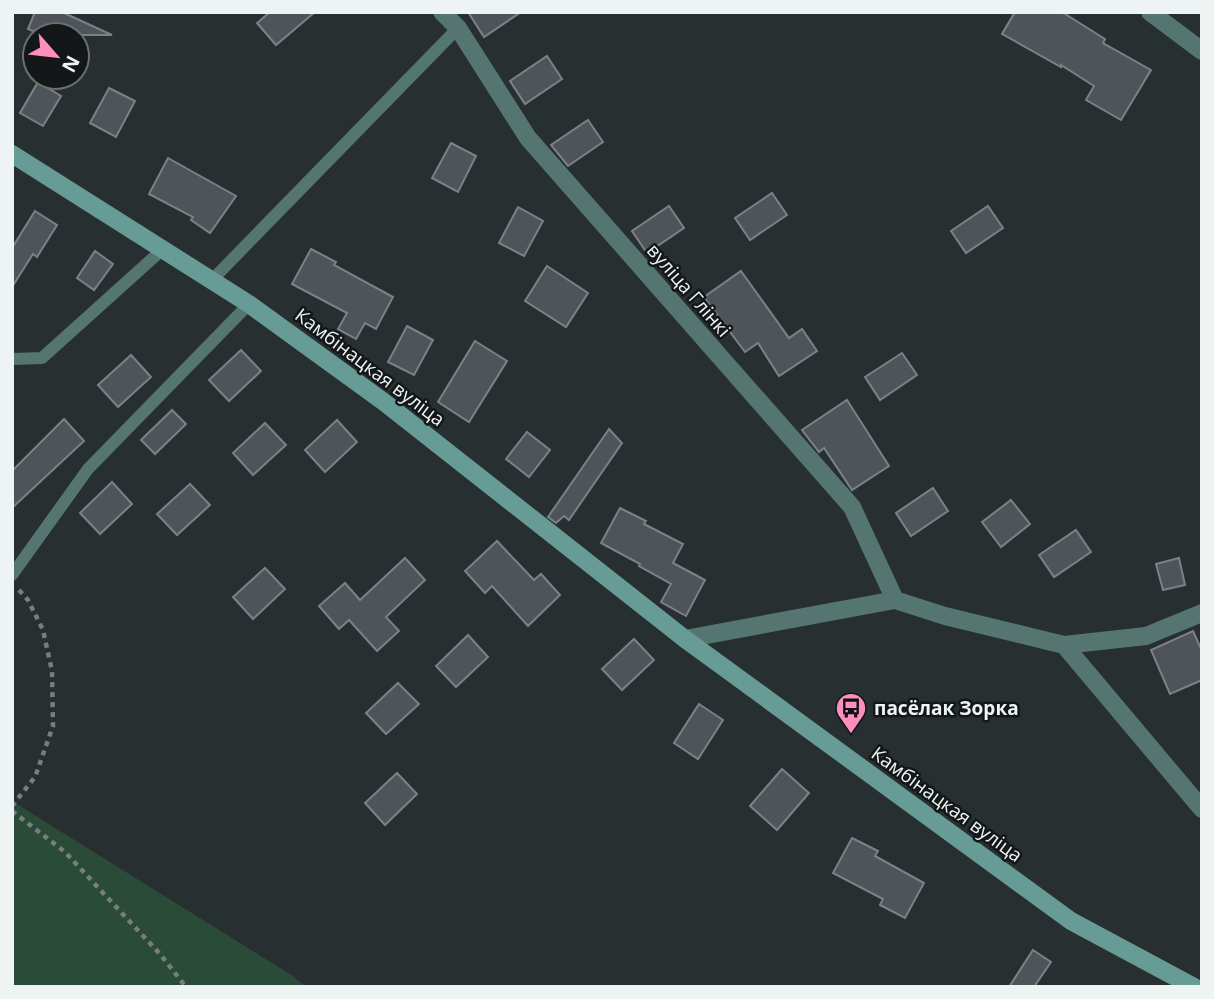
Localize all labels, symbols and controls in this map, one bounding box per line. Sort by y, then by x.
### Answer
north arrow [21,21,91,91]
text: N [56,51,86,77]
street label: вуліца Глінкі [641,238,737,342]
street label: Камбінацкая вуліца [290,302,450,432]
bus stop icon: пасёлак Зорка [834,691,868,735]
place label: пасёлак Зорка [874,695,1019,721]
street label: Камбінацкая вуліца [866,740,1028,868]

